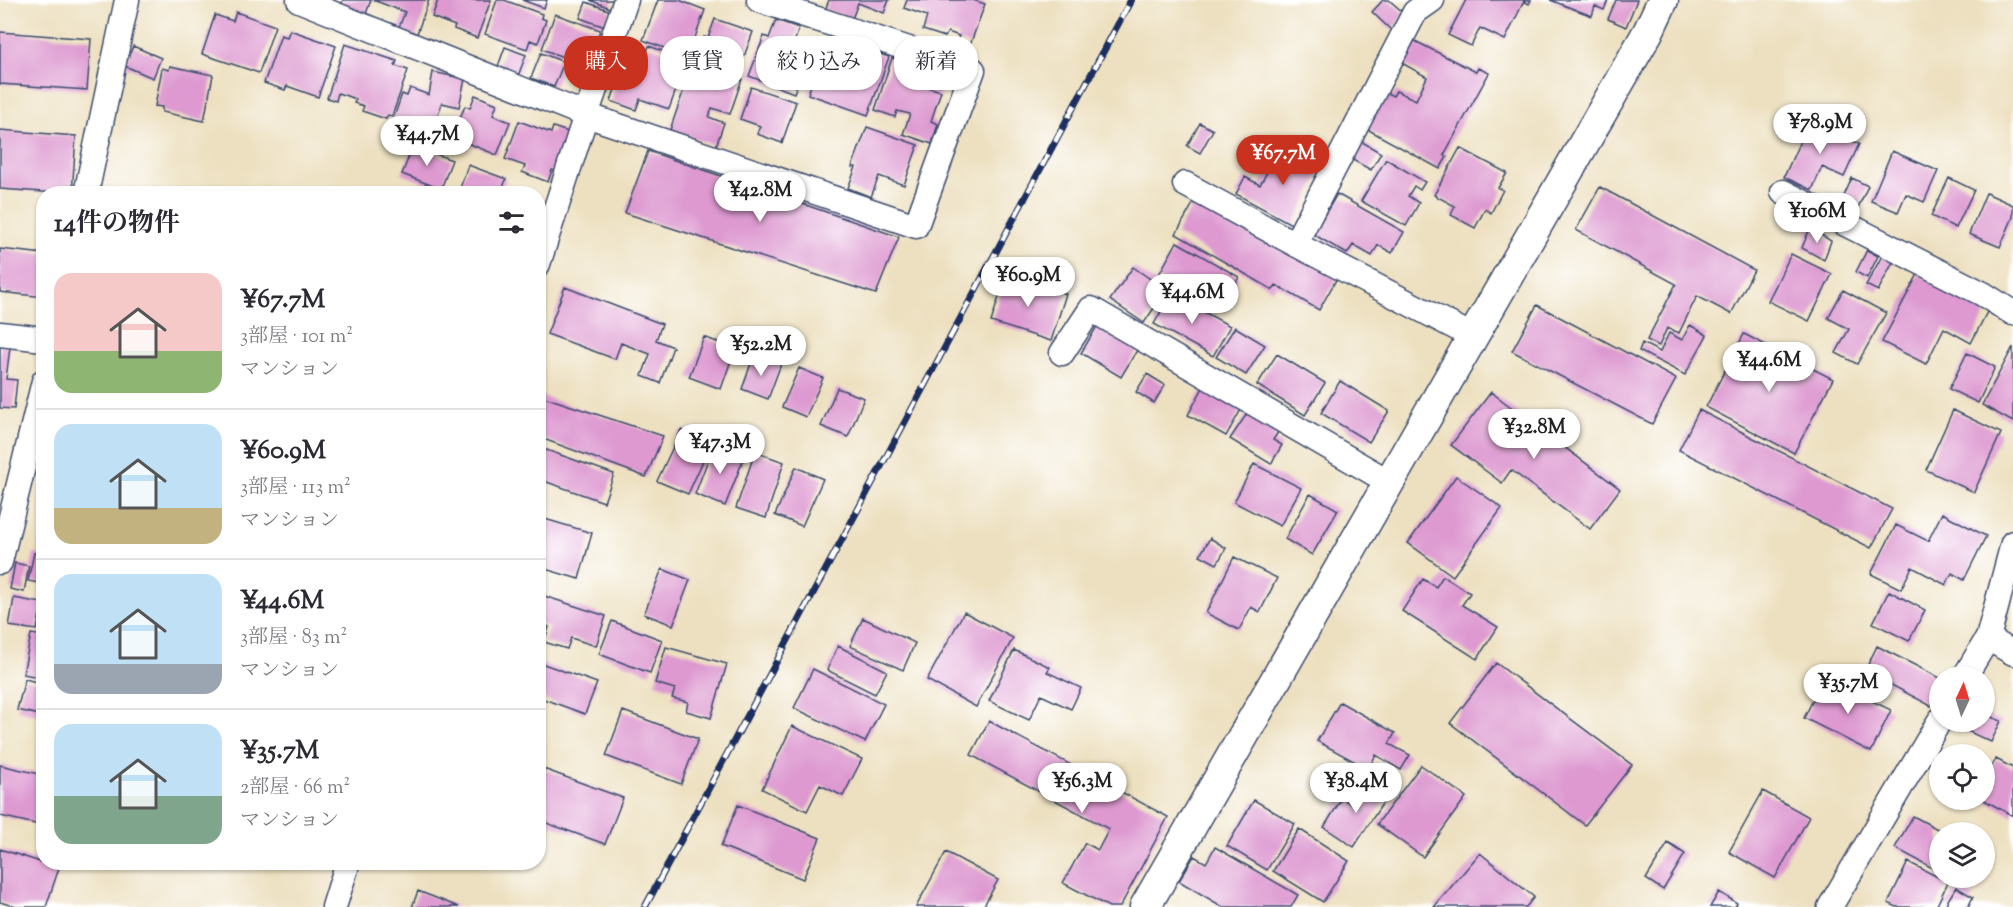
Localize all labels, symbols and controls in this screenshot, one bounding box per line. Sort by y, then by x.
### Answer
chip: 購入 [564,36,648,90]
chip: 賃貸 [660,36,744,90]
chip: 絞り込み [756,36,882,90]
chip: 新着 [894,36,978,90]
pin: ¥78.9M [1771,104,1869,155]
text: ¥78.9M [1787,109,1853,138]
pin: ¥44.7M [378,116,476,167]
text: ¥44.7M [395,121,460,150]
pin: ¥67.7M [1234,135,1332,186]
text: ¥67.7M [1250,140,1316,169]
pin: ¥42.8M [711,172,809,223]
text: ¥42.8M [728,177,792,206]
pin: ¥106M [1775,193,1859,244]
text: ¥106M [1788,198,1846,227]
text: 14件の物件 [54,206,180,243]
icon: filters [495,206,528,239]
pin: ¥60.9M [979,257,1077,308]
text: ¥60.9M [995,262,1061,291]
pin: ¥44.6M [1143,274,1241,325]
text: ¥44.6M [1160,279,1224,308]
text: ¥67.7M [240,282,325,319]
icon: home [102,297,174,369]
text: 3部屋 · 101 m² [240,323,353,352]
pin: ¥52.2M [712,326,810,377]
text: ¥52.2M [730,331,792,360]
pin: ¥44.6M [1720,342,1818,393]
text: ¥44.6M [1737,347,1801,376]
text: マンション [240,356,339,385]
pin: ¥32.8M [1485,409,1583,460]
text: ¥32.8M [1502,414,1566,443]
pin: ¥47.3M [671,424,769,475]
text: ¥47.3M [689,429,751,458]
text: ¥60.9M [240,433,326,470]
icon: home [102,448,174,520]
text: 3部屋 · 113 m² [240,474,351,503]
text: マンション [240,507,339,536]
text: ¥44.6M [240,583,324,620]
icon: home [102,598,174,670]
text: 3部屋 · 83 m² [240,624,347,653]
text: マンション [240,657,339,686]
pin: ¥35.7M [1799,664,1897,715]
north arrow [1929,666,1995,732]
map controls [1929,666,1995,888]
text: ¥35.7M [1818,669,1878,698]
text: ¥35.7M [240,733,319,770]
button: locate [1929,744,1995,810]
icon: home [102,748,174,820]
pin: ¥56.3M [1033,763,1131,814]
pin: ¥38.4M [1307,763,1405,814]
text: ¥56.3M [1052,768,1112,797]
text: ¥38.4M [1324,768,1388,797]
text: 2部屋 · 66 m² [240,774,350,803]
text: マンション [240,807,339,836]
button: layers [1929,822,1995,888]

